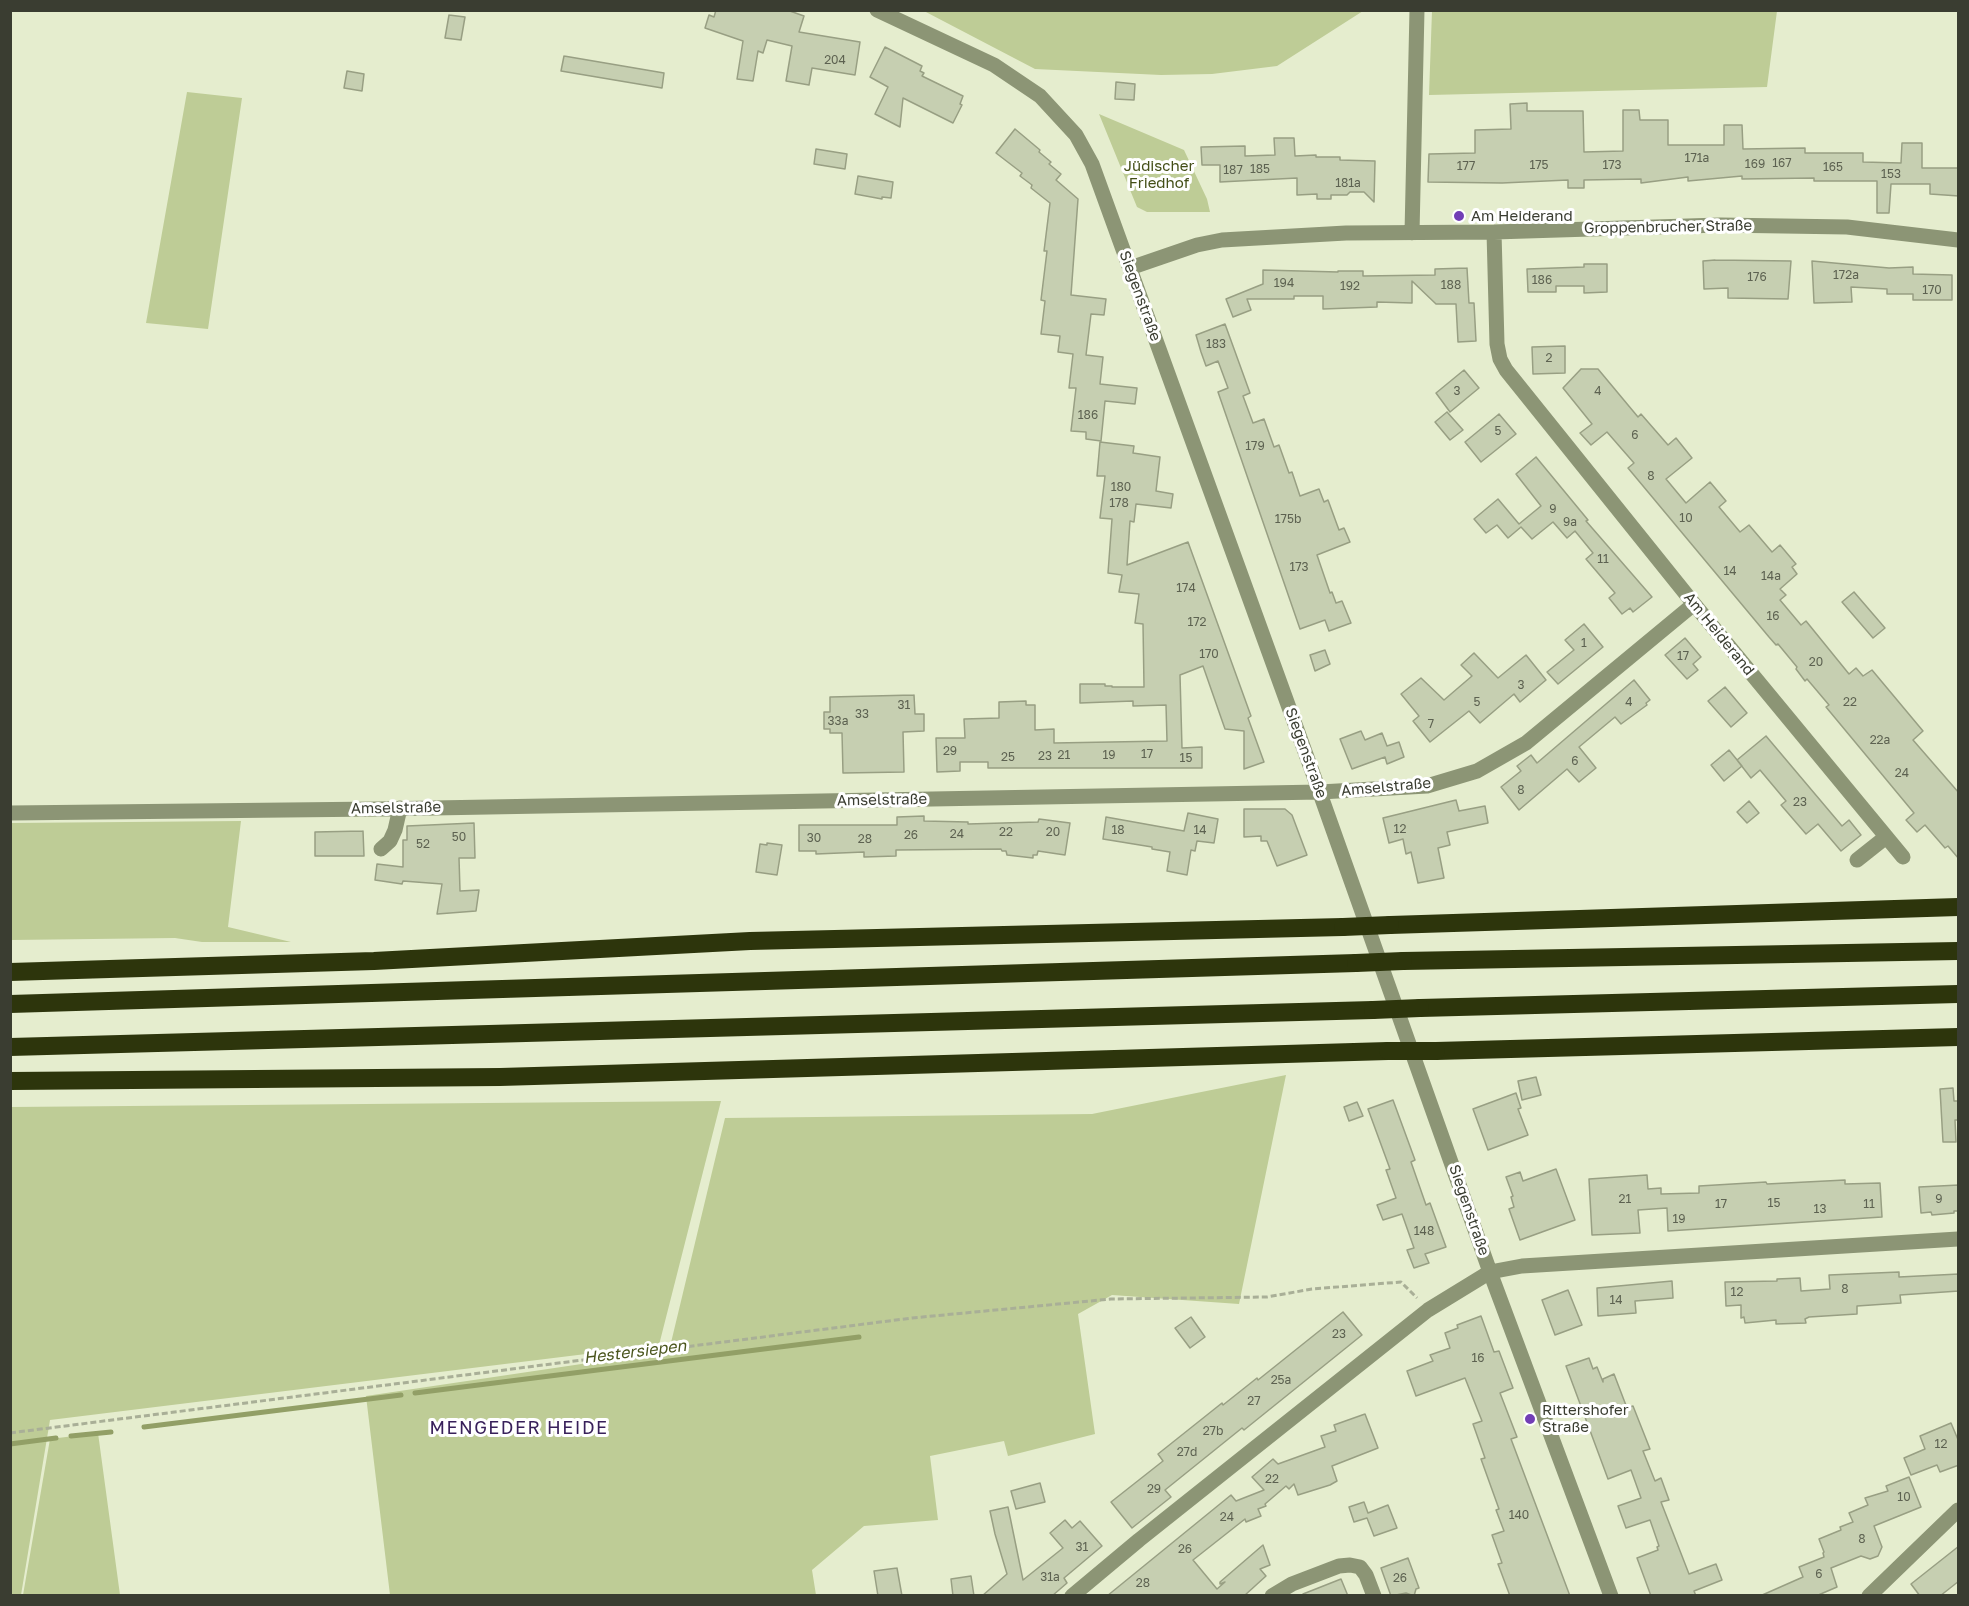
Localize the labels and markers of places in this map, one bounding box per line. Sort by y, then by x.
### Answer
place label: Am Heiderand [1471,207,1573,225]
marker: Am Heiderand [1452,209,1466,223]
place label: Rittershofer Straße [1542,1401,1629,1436]
marker: Rittershofer Straße [1523,1412,1537,1426]

